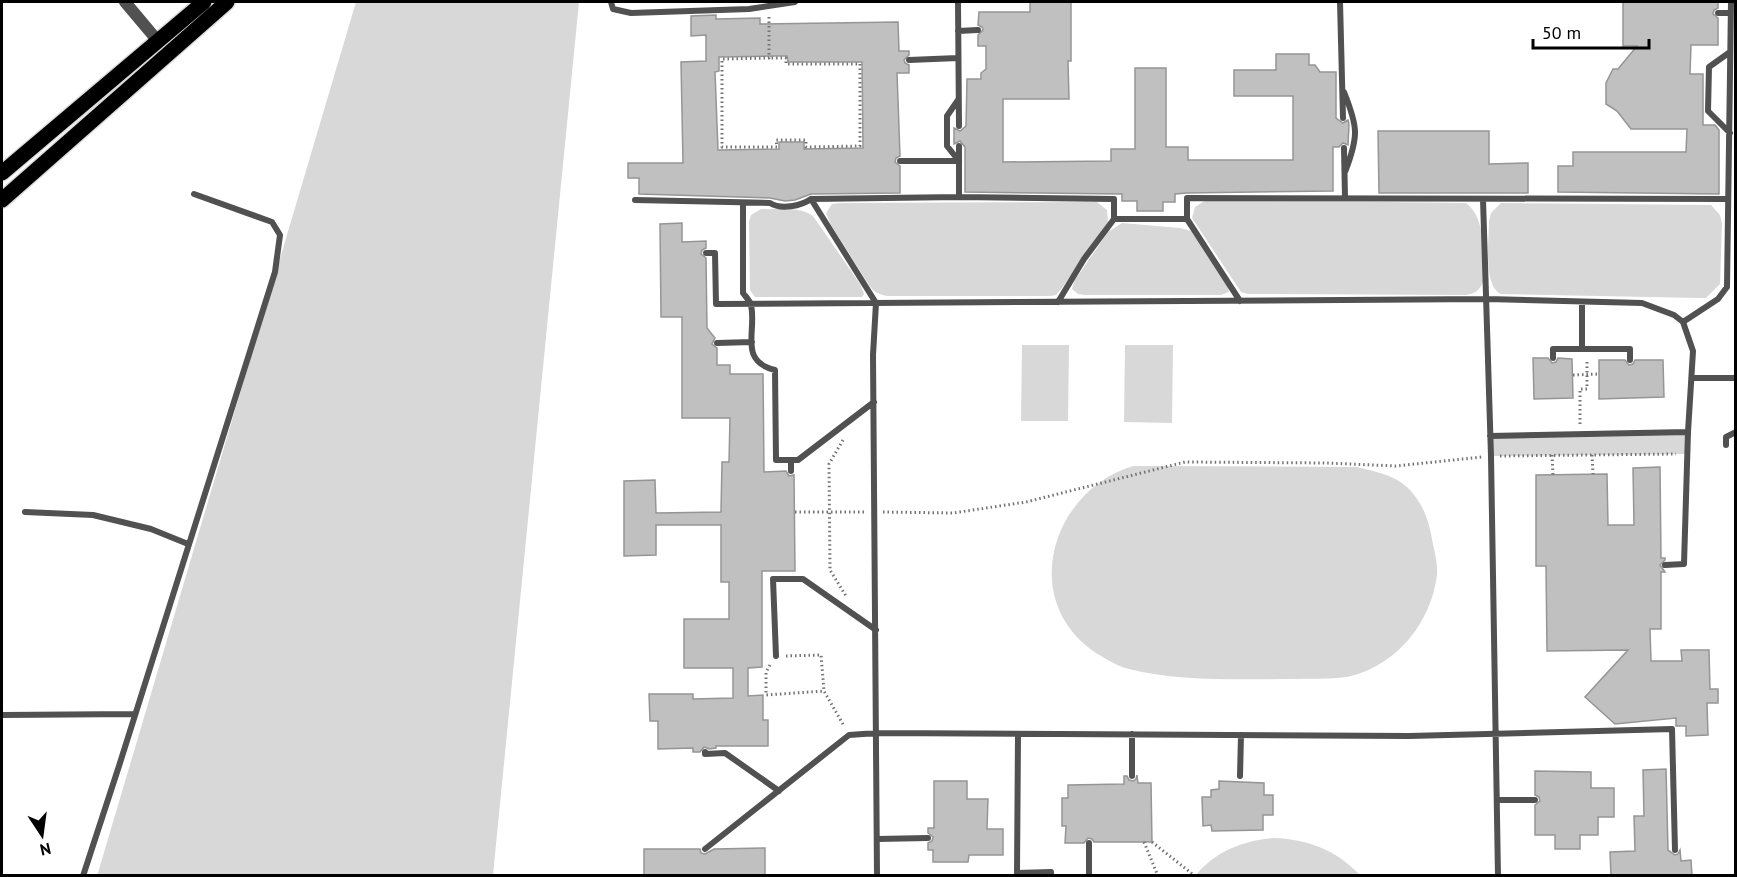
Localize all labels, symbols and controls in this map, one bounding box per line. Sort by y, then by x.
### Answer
scale bar [1533,12,1648,50]
text: 50 m [1542,21,1581,44]
north arrow [12,805,72,865]
text: N [38,839,53,861]

